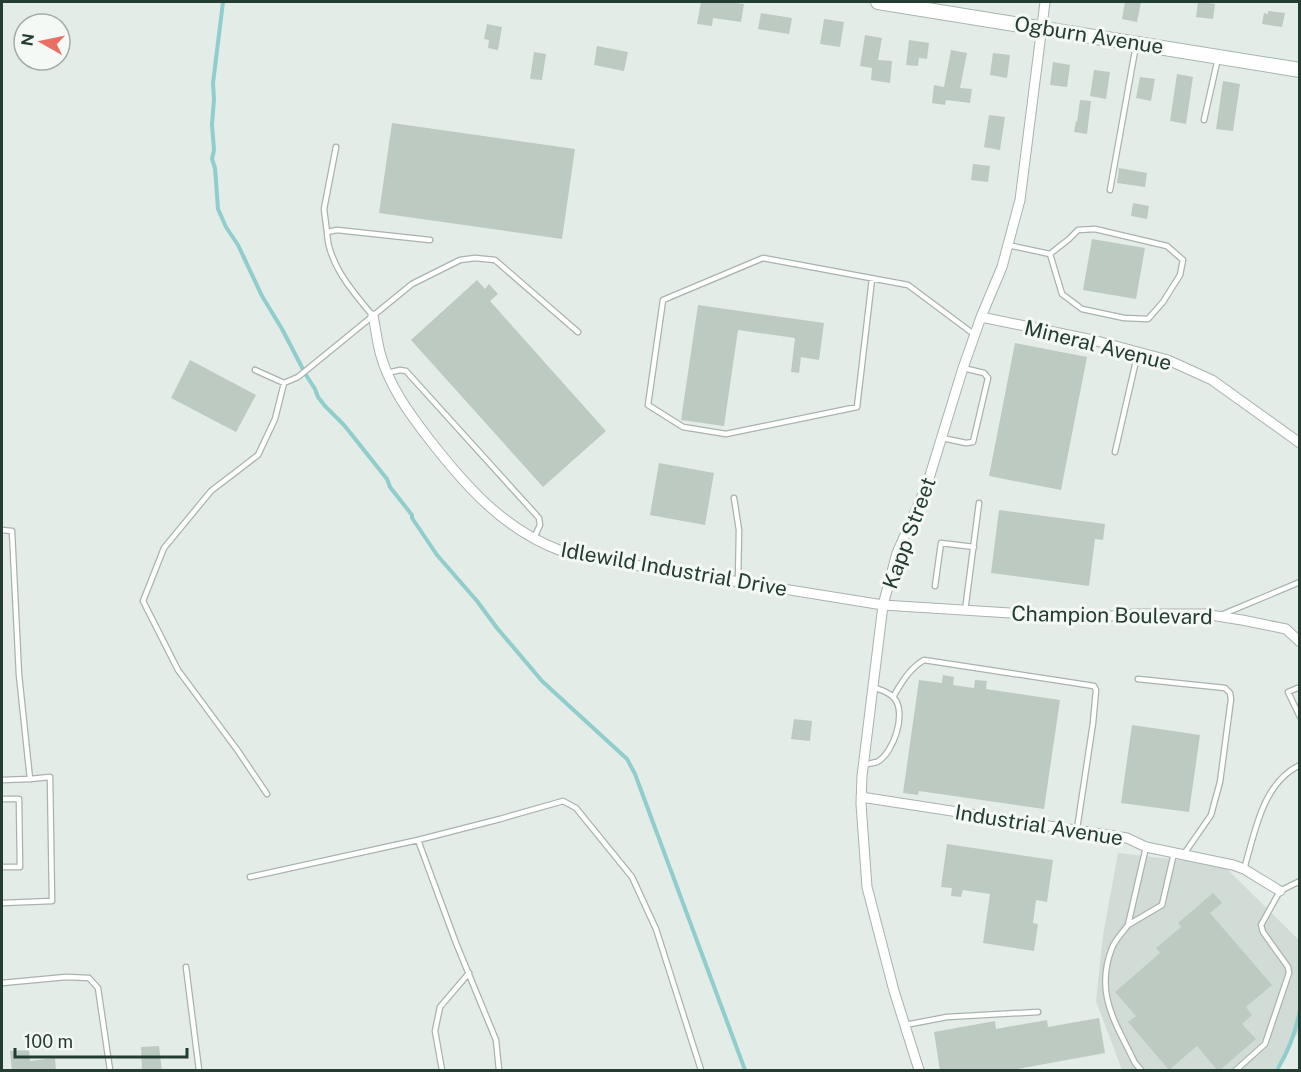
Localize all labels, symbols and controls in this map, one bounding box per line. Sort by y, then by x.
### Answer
street label: Ogburn Avenue [1013,11,1165,59]
north arrow [12,12,72,72]
text: N [17,32,38,47]
street label: Mineral Avenue [1022,315,1174,375]
street label: Kapp Street [877,474,941,592]
street label: Idlewild Industrial Drive [559,537,789,601]
street label: Champion Boulevard [1011,601,1213,629]
street label: Industrial Avenue [953,799,1125,851]
scale bar [15,1021,188,1059]
text: 100 m [24,1031,73,1052]

